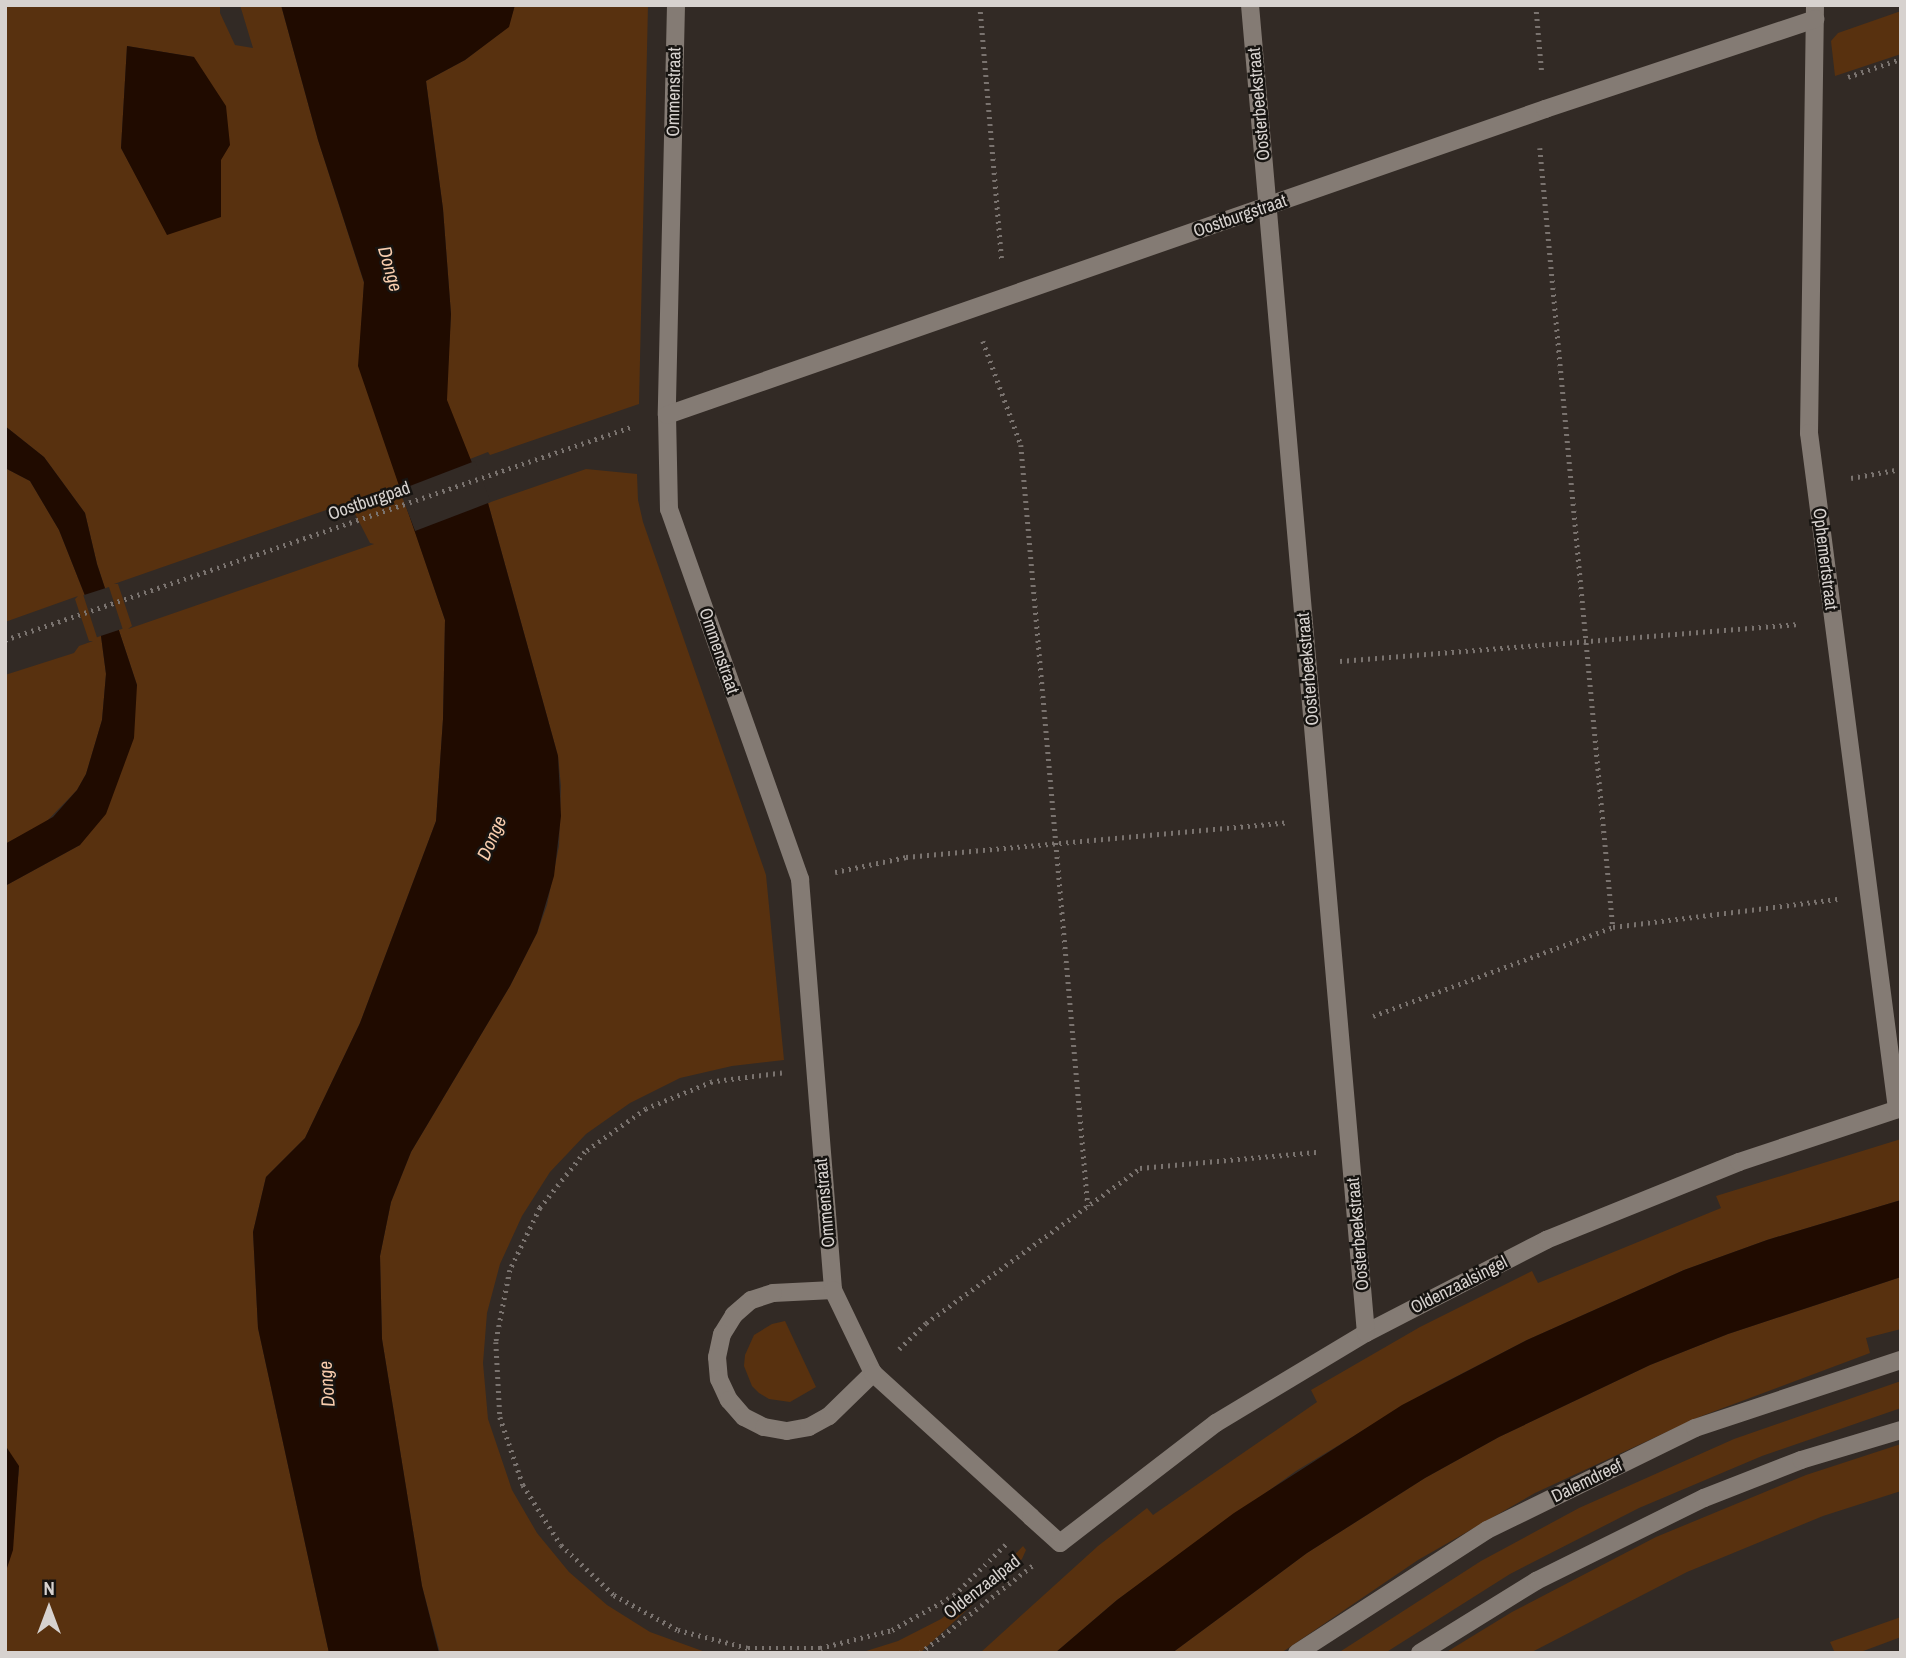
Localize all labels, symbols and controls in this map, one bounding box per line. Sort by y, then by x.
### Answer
street label: Ommenstraat [662,47,686,137]
street label: Oosterbeekstraat [1243,47,1275,161]
street label: Oostburgstraat [1190,190,1290,242]
water label: Donge [373,244,407,294]
street label: Oostburgpad [325,477,413,525]
street label: Ophemertstraat [1808,507,1842,611]
street label: Ommenstraat [694,605,744,697]
street label: Oosterbeekstraat [1292,612,1324,726]
water label: Donge [472,812,512,864]
street label: Ommenstraat [810,1158,840,1248]
street label: Oosterbeekstraat [1342,1177,1374,1291]
street label: Oldenzaalsingel [1407,1251,1511,1319]
water label: Donge [314,1360,340,1408]
street label: Dalemdreef [1548,1455,1626,1507]
street label: Oldenzaalpad [939,1550,1025,1624]
north arrow [14,1574,84,1644]
text: N [43,1575,55,1601]

